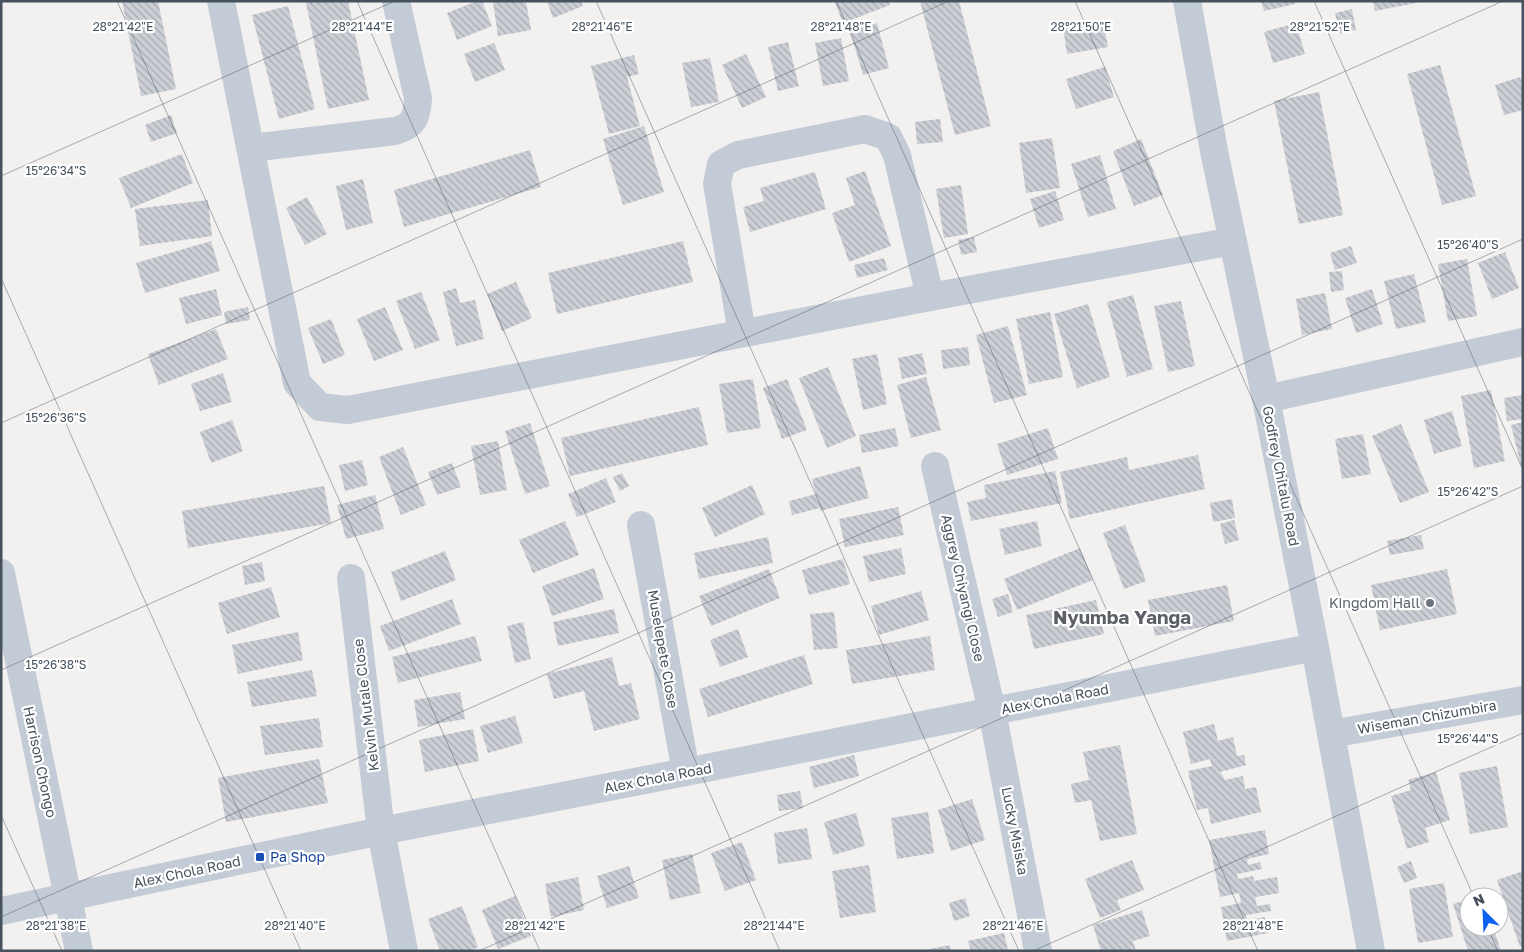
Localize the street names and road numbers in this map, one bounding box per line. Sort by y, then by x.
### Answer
street label: Godfrey Chitalu Road [1260,404,1303,548]
street label: Aggrey Chiyangi Close [938,513,989,663]
street label: Muselepete Close [645,588,682,710]
street label: Kelvin Mutale Close [349,638,382,772]
street label: Alex Chola Road [1000,680,1110,717]
street label: Wiseman Chizumbira [1356,696,1498,737]
street label: Harrison Chongo [20,705,61,819]
street label: Alex Chola Road [603,759,713,796]
street label: Lucky Msiska [999,785,1032,876]
street label: Alex Chola Road [132,852,242,891]

